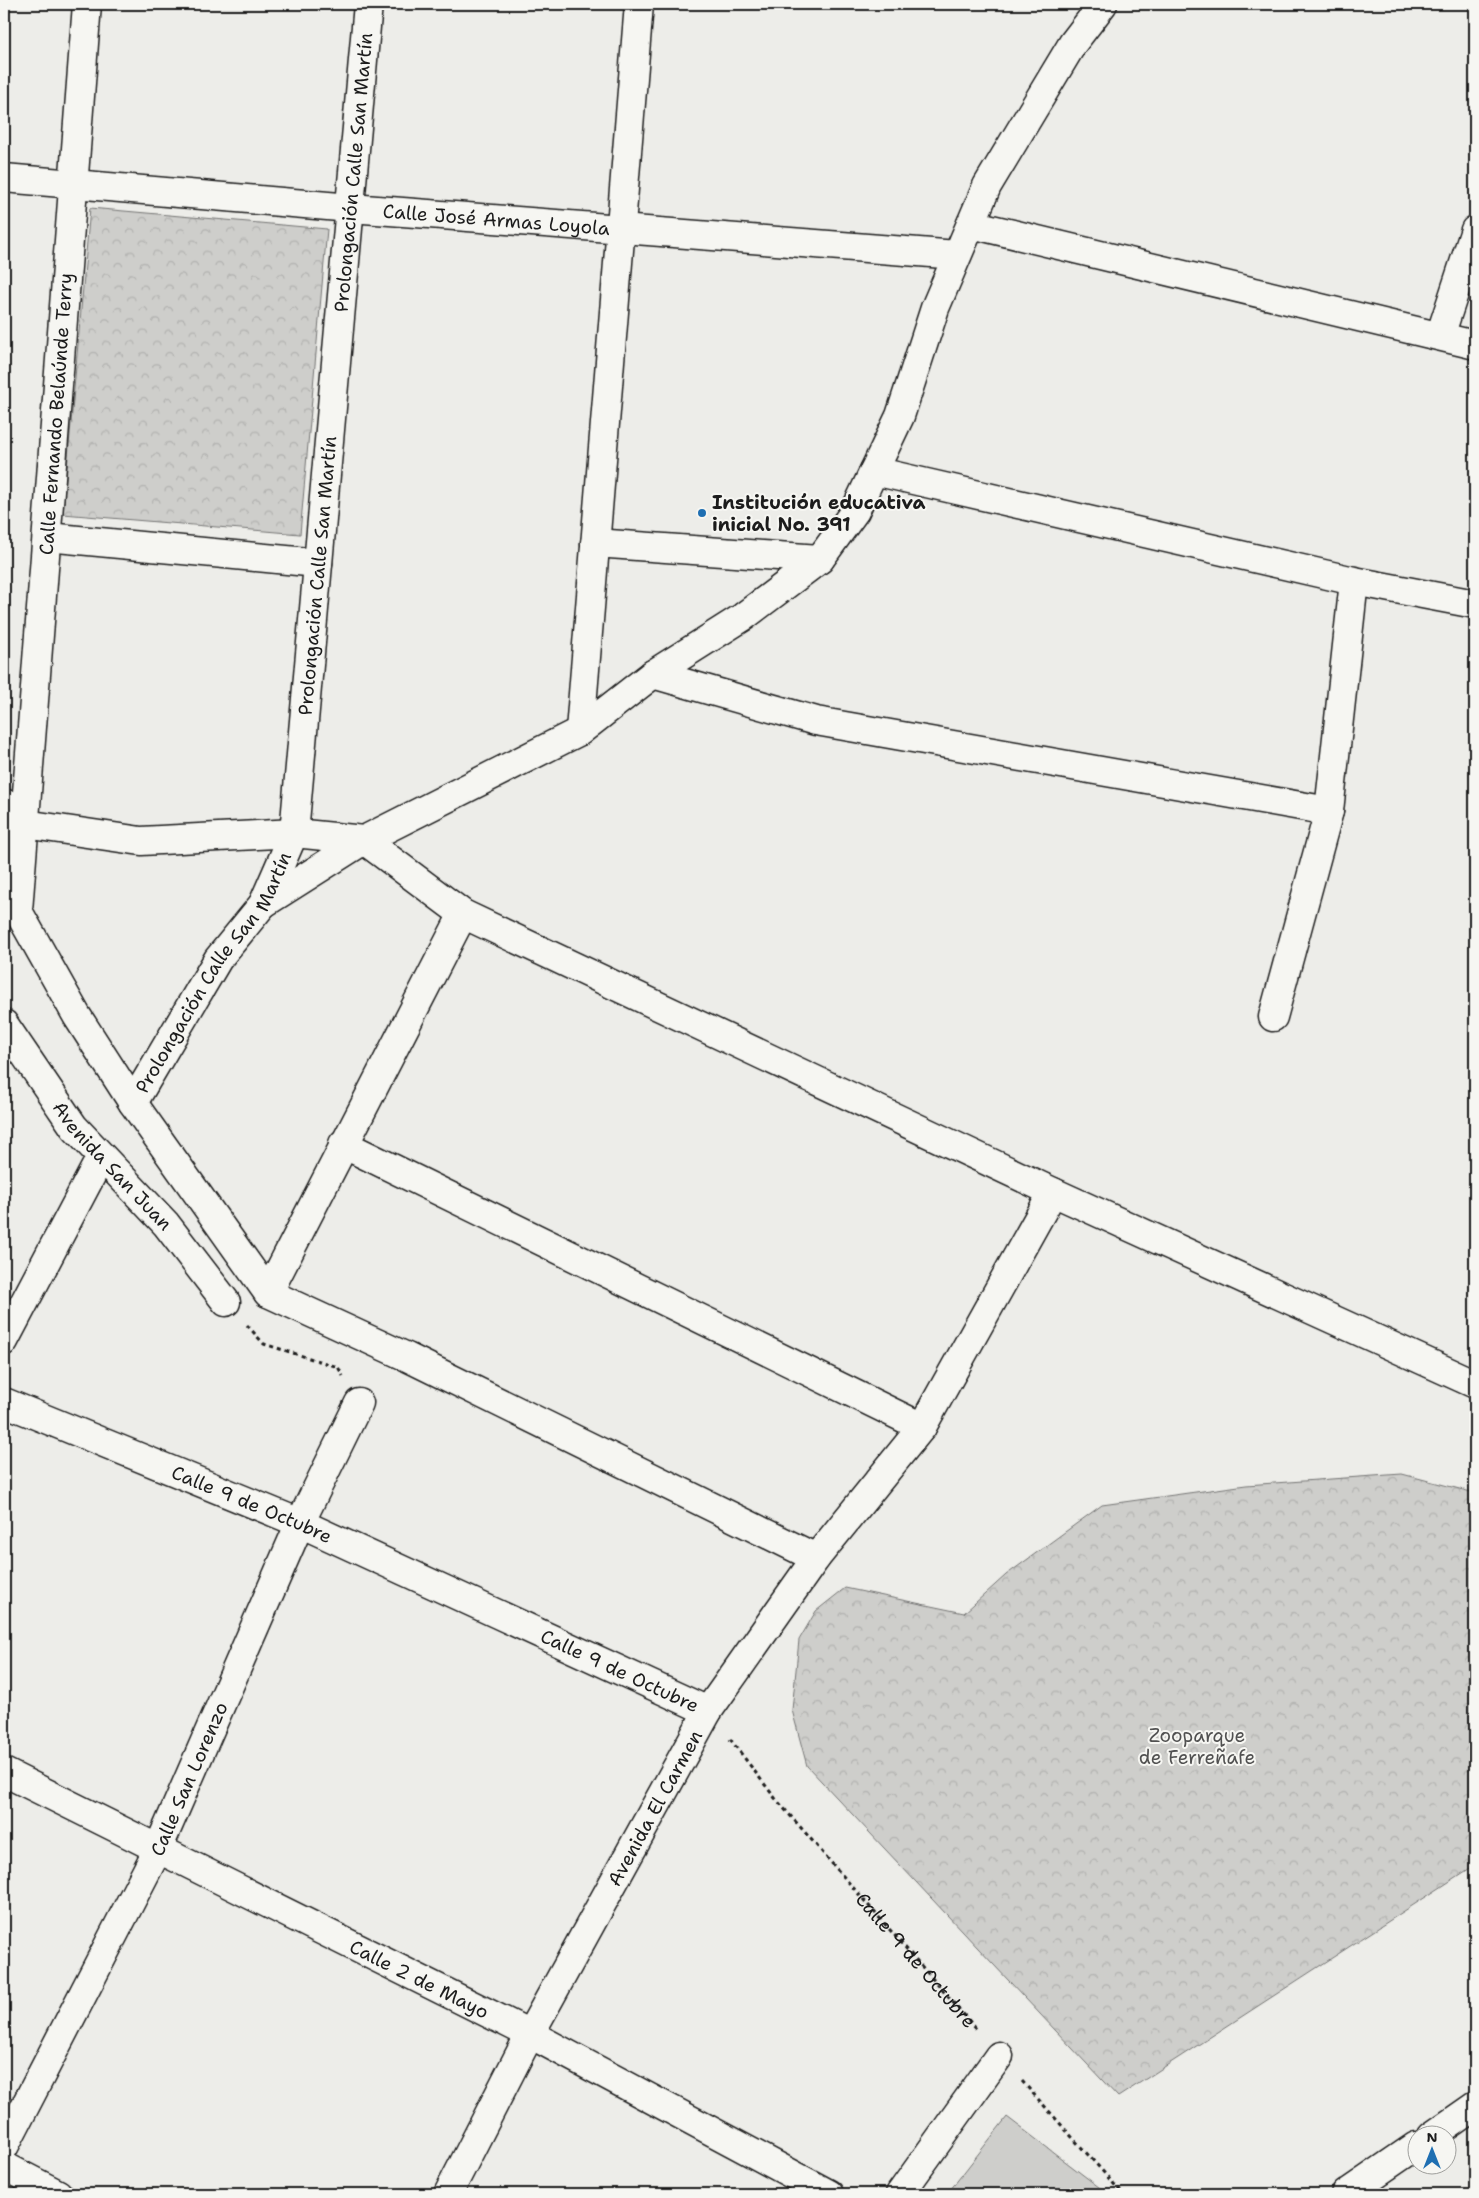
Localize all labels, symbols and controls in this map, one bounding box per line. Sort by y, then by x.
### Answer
street label: Prolongación Calle San Martín [328,32,378,313]
street label: Calle José Armas Loyola [382,198,611,241]
street label: Calle Fernando Belaúnde Terry [34,272,78,556]
street label: Prolongación Calle San Martín [292,435,342,717]
place label: Institución educativa inicial No. 391 [712,490,925,537]
marker: Institución educativa inicial No. 391 [696,507,708,519]
street label: Prolongación Calle San Martín [129,848,297,1097]
street label: Avenida San Juan [47,1096,178,1236]
street label: Calle 9 de Octubre [168,1459,336,1549]
street label: Calle 9 de Octubre [537,1623,703,1718]
street label: Calle San Lorenzo [144,1698,233,1860]
park label: Zooparque de Ferreñafe [1139,1723,1255,1770]
street label: Avenida El Carmen [602,1725,708,1890]
street label: Calle 9 de Octubre [850,1887,982,2033]
street label: Calle 2 de Mayo [345,1934,493,2024]
north arrow [1406,2126,1456,2176]
text: N [1426,2128,1438,2146]

